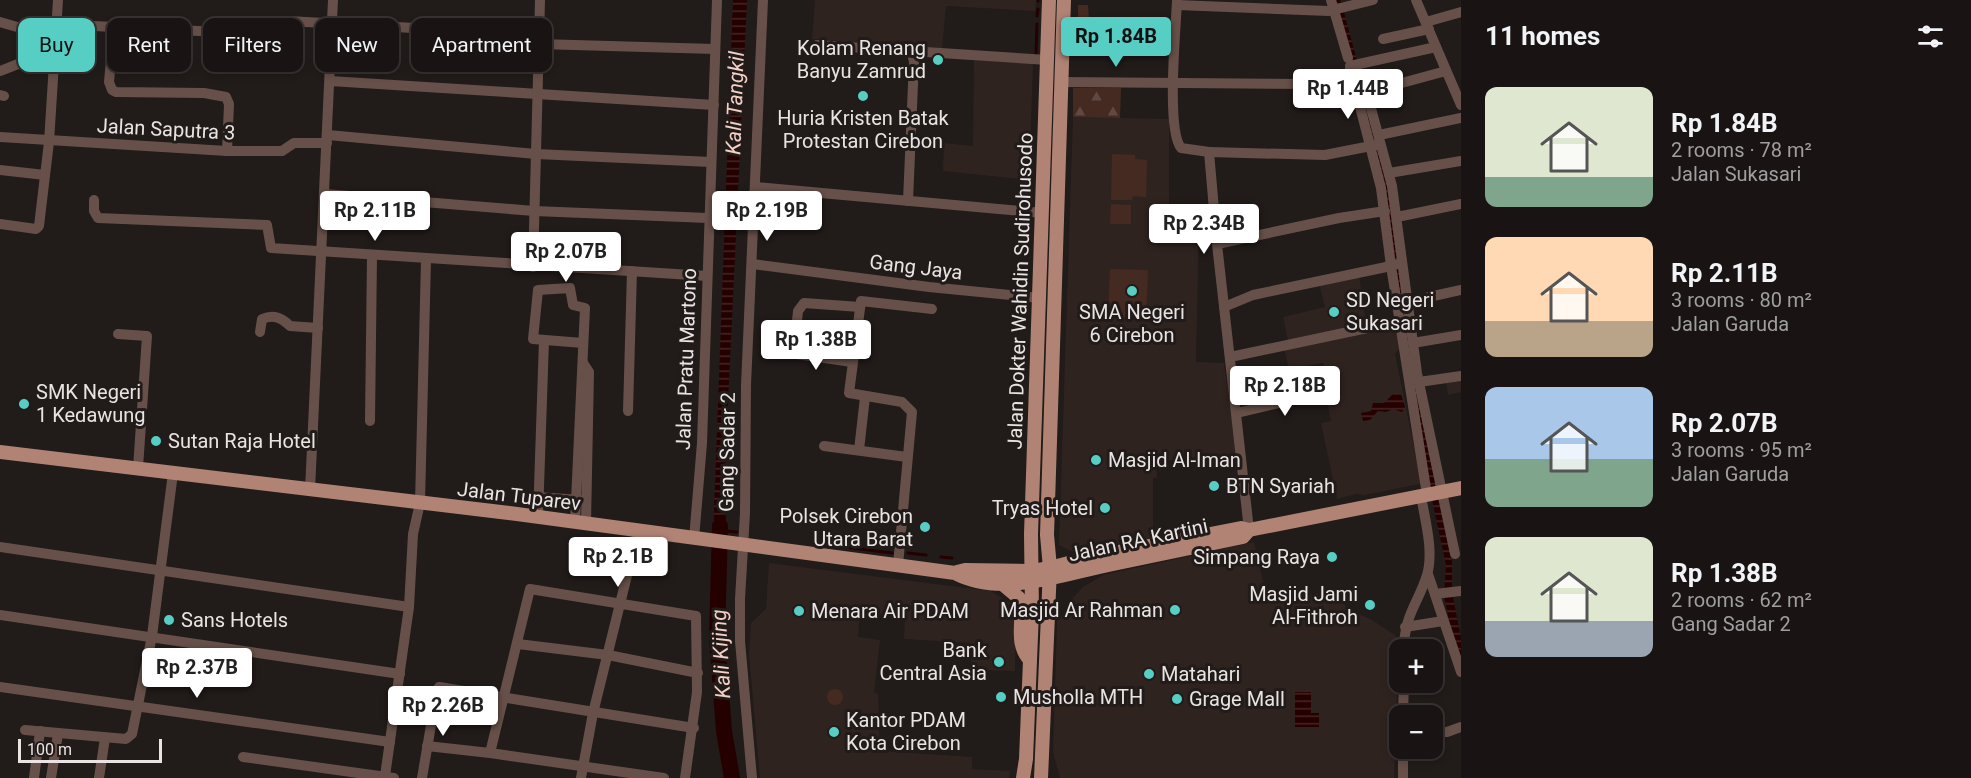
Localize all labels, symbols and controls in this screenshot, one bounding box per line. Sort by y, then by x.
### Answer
pin: Rp 1.84B [1054,17,1178,68]
chip: Buy [18,18,95,72]
chip: Rent [107,18,191,72]
chip: Filters [203,18,303,72]
chip: New [315,18,399,72]
chip: Apartment [411,18,552,72]
icon: filters [1914,20,1947,53]
text: 11 homes [1485,21,1600,51]
text: Rp 1.84B [1075,24,1157,48]
place label: Kolam Renang Banyu Zamrud [797,36,926,83]
water label: Kali Tangkil [721,50,749,155]
marker: Kolam Renang Banyu Zamrud [931,53,945,67]
pin: Rp 1.44B [1286,69,1410,120]
text: Rp 1.44B [1307,76,1389,100]
marker: Huria Kristen Batak Protestan Cirebon [856,89,870,103]
place label: Huria Kristen Batak Protestan Cirebon [777,106,950,153]
text: Rp 1.84B [1671,108,1778,138]
icon: home [1533,111,1605,183]
street label: Jalan Saputra 3 [96,113,236,145]
street label: Jalan Dokter Wahidin Sudirohusodo [1002,132,1038,450]
text: 2 rooms · 78 m² [1671,138,1812,162]
text: Jalan Sukasari [1671,162,1801,186]
pin: Rp 2.11B [313,191,437,242]
pin: Rp 2.19B [705,191,829,242]
text: Rp 2.11B [334,198,416,222]
text: Rp 2.19B [726,198,808,222]
pin: Rp 2.34B [1142,204,1266,255]
text: Rp 2.34B [1163,211,1245,235]
pin: Rp 2.07B [504,232,628,283]
text: Rp 2.07B [525,239,607,263]
street label: Gang Jaya [868,249,964,285]
text: Rp 2.11B [1671,258,1778,288]
icon: home [1533,261,1605,333]
street label: Jalan Pratu Martono [671,268,701,450]
marker: SMA Negeri 6 Cirebon [1125,284,1139,298]
place label: SD Negeri Sukasari [1346,288,1434,335]
text: 3 rooms · 80 m² [1671,288,1812,312]
place label: SMA Negeri 6 Cirebon [1079,300,1185,347]
marker: SD Negeri Sukasari [1327,305,1341,319]
text: Jalan Garuda [1671,312,1789,336]
pin: Rp 1.38B [754,320,878,371]
text: Rp 1.38B [775,327,857,351]
pin: Rp 2.18B [1223,366,1347,417]
text: Rp 2.18B [1244,373,1326,397]
place label: SMK Negeri 1 Kedawung [36,380,146,427]
street label: Gang Sadar 2 [714,392,740,512]
marker: SMK Negeri 1 Kedawung [17,397,31,411]
text: Rp 2.07B [1671,408,1778,438]
icon: home [1533,411,1605,483]
place label: Sutan Raja Hotel [168,429,316,453]
marker: Sutan Raja Hotel [149,434,163,448]
text: 3 rooms · 95 m² [1671,438,1812,462]
place label: Masjid Al-Iman [1108,448,1241,472]
marker: Masjid Al-Iman [1089,453,1103,467]
text: Jalan Garuda [1671,462,1789,486]
place label: BTN Syariah [1226,474,1335,498]
street label: Jalan Tuparev [456,477,582,516]
marker: BTN Syariah [1207,479,1221,493]
place label: Tryas Hotel [992,496,1093,520]
marker: Tryas Hotel [1098,501,1112,515]
place label: Polsek Cirebon Utara Barat [779,504,913,551]
street label: Jalan RA Kartini [1066,513,1210,567]
marker: Polsek Cirebon Utara Barat [918,520,932,534]
pin: Rp 2.1B [563,537,673,588]
text: Rp 2.1B [583,544,653,568]
place label: Simpang Raya [1193,545,1320,569]
marker: Simpang Raya [1325,550,1339,564]
text: Rp 1.38B [1671,558,1778,588]
icon: home [1533,561,1605,633]
place label: Masjid Jami Al-Fithroh [1249,582,1358,629]
text: 2 rooms · 62 m² [1671,588,1812,612]
place label: Masjid Ar Rahman [1000,598,1163,622]
marker: Masjid Jami Al-Fithroh [1363,598,1377,612]
place label: Menara Air PDAM [811,599,969,623]
marker: Masjid Ar Rahman [1168,603,1182,617]
marker: Menara Air PDAM [792,604,806,618]
place label: Sans Hotels [181,608,288,632]
water label: Kali Kijing [707,609,735,699]
text: Gang Sadar 2 [1671,612,1791,636]
marker: Sans Hotels [162,613,176,627]
place label: Bank Central Asia [880,638,988,685]
map controls [1389,639,1443,759]
button: + [1389,639,1443,693]
pin: Rp 2.37B [135,648,259,699]
text: Rp 2.37B [156,655,238,679]
marker: Bank Central Asia [992,655,1006,669]
place label: Matahari [1161,662,1240,686]
marker: Matahari [1142,667,1156,681]
place label: Musholla MTH [1013,685,1143,709]
pin: Rp 2.26B [381,686,505,737]
place label: Grage Mall [1189,687,1285,711]
marker: Musholla MTH [994,690,1008,704]
marker: Grage Mall [1170,692,1184,706]
text: Rp 2.26B [402,693,484,717]
button: − [1389,705,1443,759]
place label: Kantor PDAM Kota Cirebon [846,708,966,755]
marker: Kantor PDAM Kota Cirebon [827,725,841,739]
scale bar [18,736,162,764]
text: 100 m [27,740,72,759]

